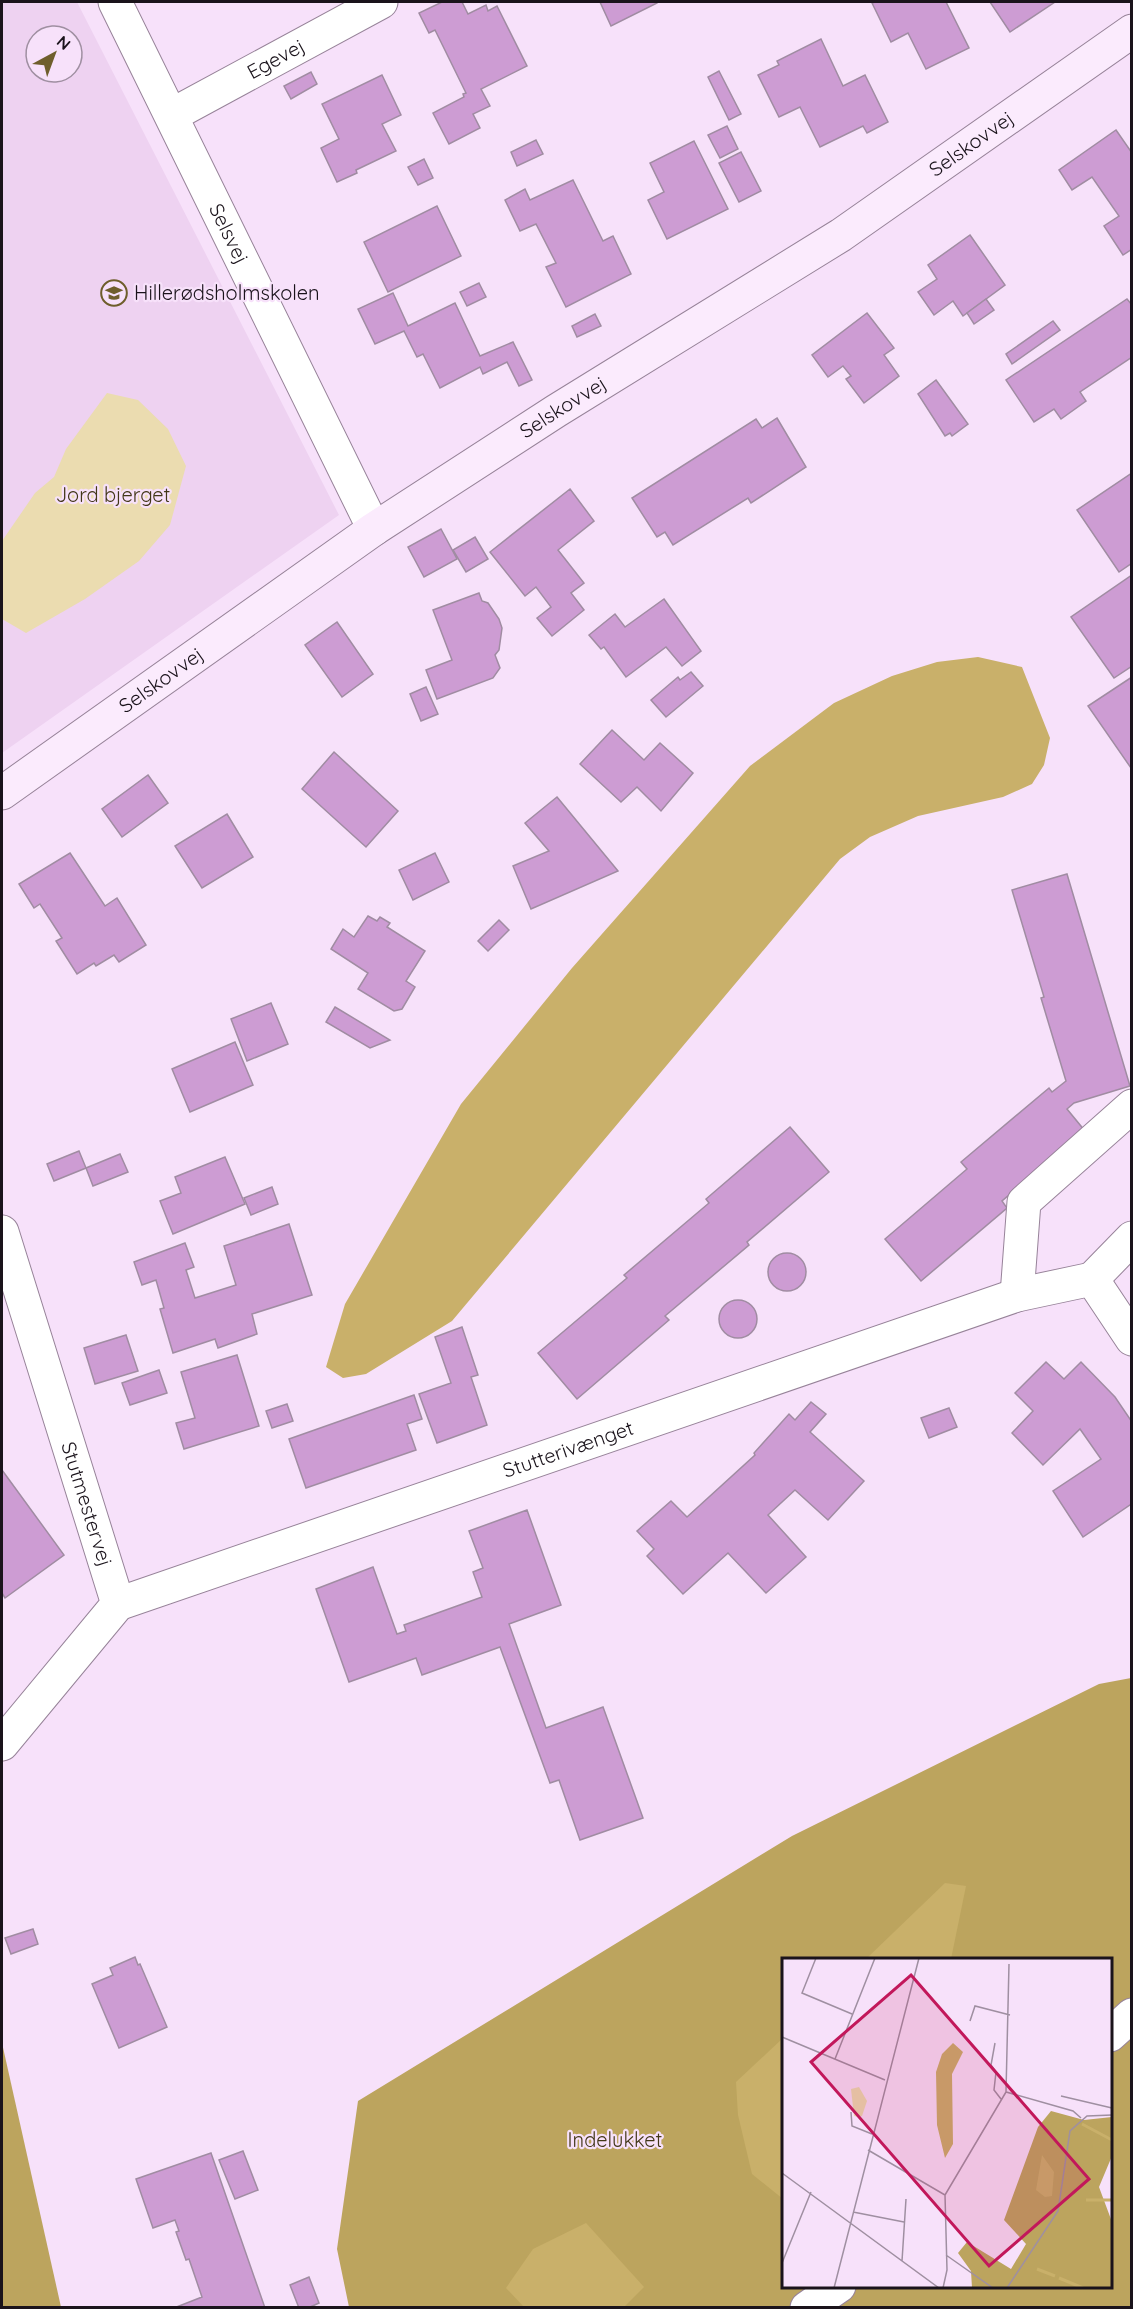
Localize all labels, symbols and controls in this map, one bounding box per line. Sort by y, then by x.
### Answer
north arrow [24,24,84,84]
text: N [53,31,75,54]
street label: Egevej [242,33,309,84]
street label: Selskovvej [924,105,1018,182]
street label: Selsvej [204,199,255,267]
school or university icon: Hillerødsholmskolen [99,278,129,308]
place label: Hillerødsholmskolen [134,280,320,305]
street label: Selskovvej [515,370,611,443]
park label: Jord bjerget [56,482,171,507]
street label: Selskovvej [114,641,208,718]
street label: Stutterivænget [499,1415,637,1483]
street label: Stutmestervej [56,1439,118,1569]
inset map [782,1958,1112,2288]
park label: Indelukket [568,2127,663,2152]

